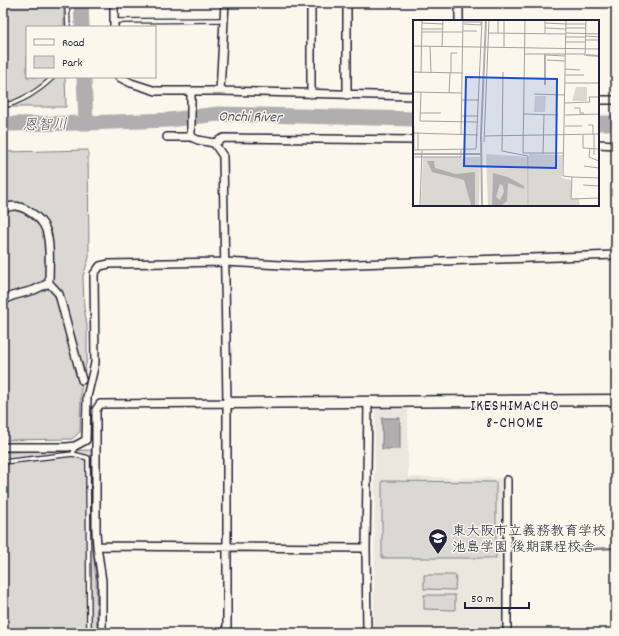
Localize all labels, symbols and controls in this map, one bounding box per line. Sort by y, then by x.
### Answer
inset map [413,20,599,206]
legend [26,26,156,78]
text: Road [62,35,84,52]
text: Park [62,55,83,72]
water label: Onchi River [218,106,283,130]
water label: 恩智川 [22,115,68,137]
district label: IKESHIMACHO 8-CHOME [470,396,560,435]
place label: 東大阪市立義務教育学校 池島学園 後期課程校舎 [452,522,606,558]
school or university icon: 東大阪市立義務教育学校 池島学園 後期課程校舎 [427,527,449,555]
scale bar [465,584,529,610]
text: 50 m [471,591,494,608]

